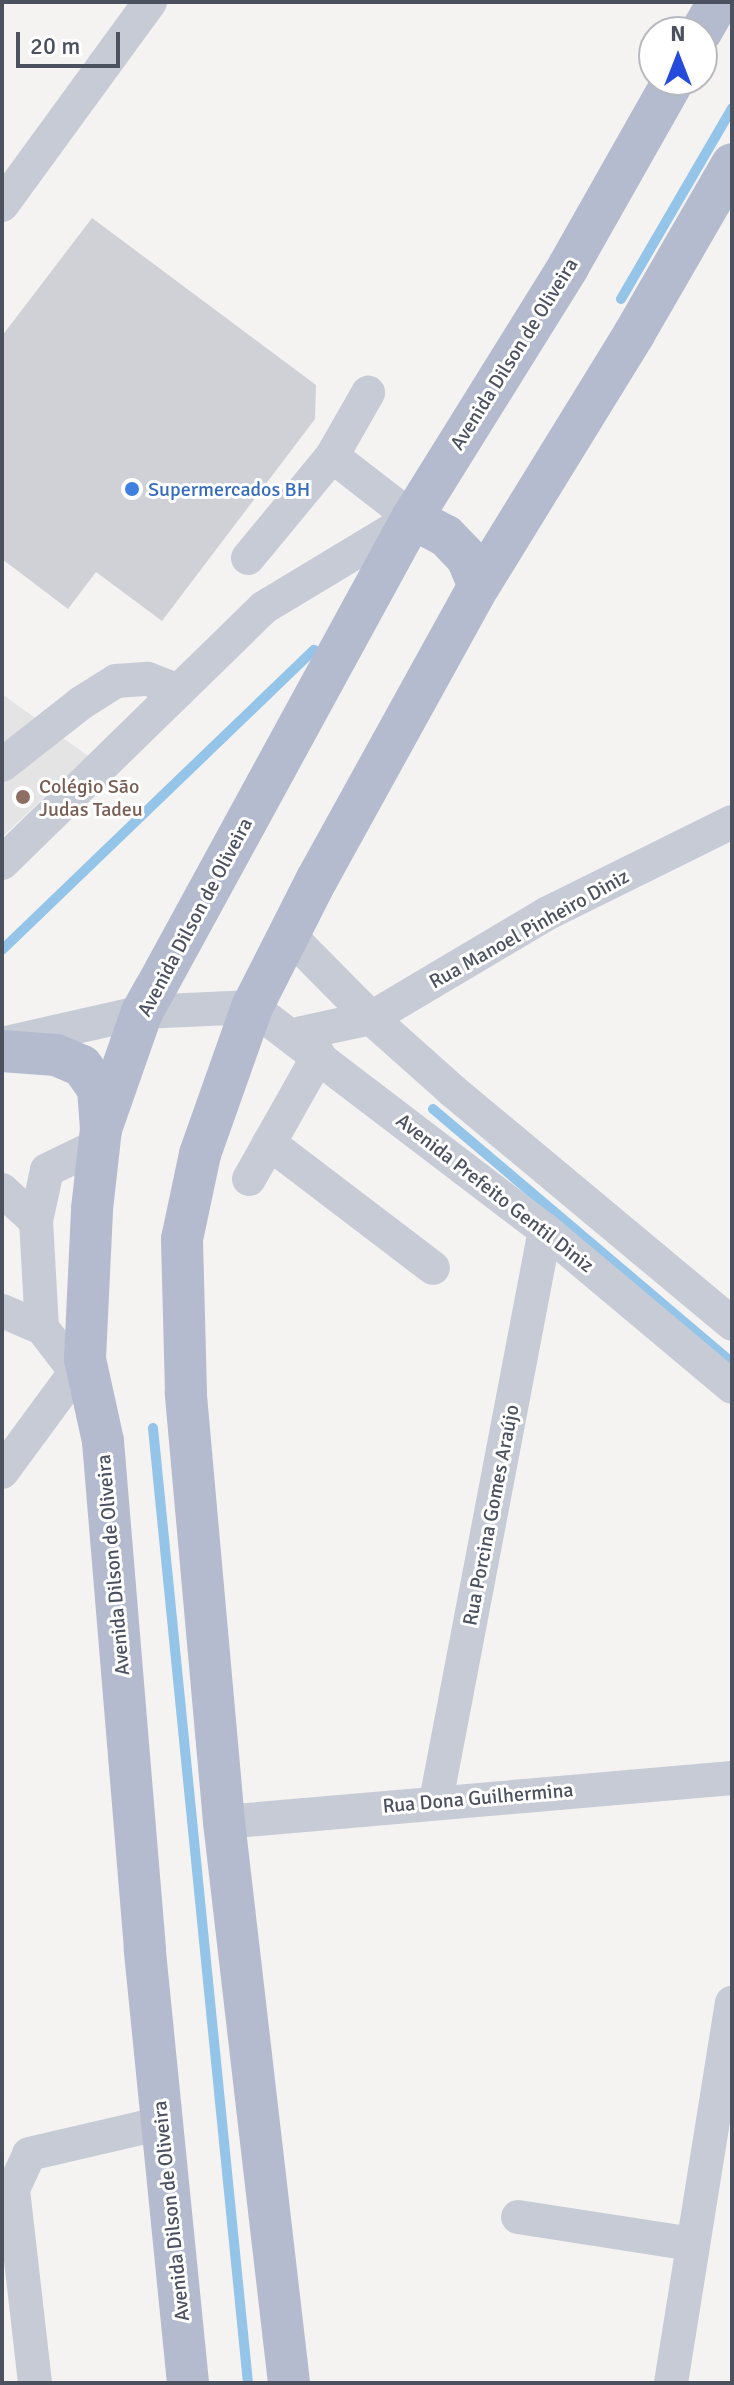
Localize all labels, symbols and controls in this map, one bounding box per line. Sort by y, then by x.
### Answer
scale bar [20,16,124,66]
north arrow [638,16,718,96]
text: N [670,20,686,47]
text: 20 m [30,31,80,61]
street label: Avenida Dilson de Oliveira [445,254,583,454]
place label: Supermercados BH [148,477,310,501]
marker: Supermercados BH [123,480,141,498]
place label: Colégio São Judas Tadeu [39,774,143,821]
marker: Colégio São Judas Tadeu [14,788,32,806]
street label: Avenida Dilson de Oliveira [132,813,258,1021]
street label: Rua Manoel Pinheiro Diniz [425,864,633,994]
street label: Avenida Prefeito Gentil Diniz [391,1108,599,1278]
street label: Rua Porcina Gomes Araújo [458,1403,524,1627]
street label: Avenida Dilson de Oliveira [91,1454,135,1676]
street label: Rua Dona Guilhermina [382,1778,574,1818]
street label: Avenida Dilson de Oliveira [147,2099,195,2323]

